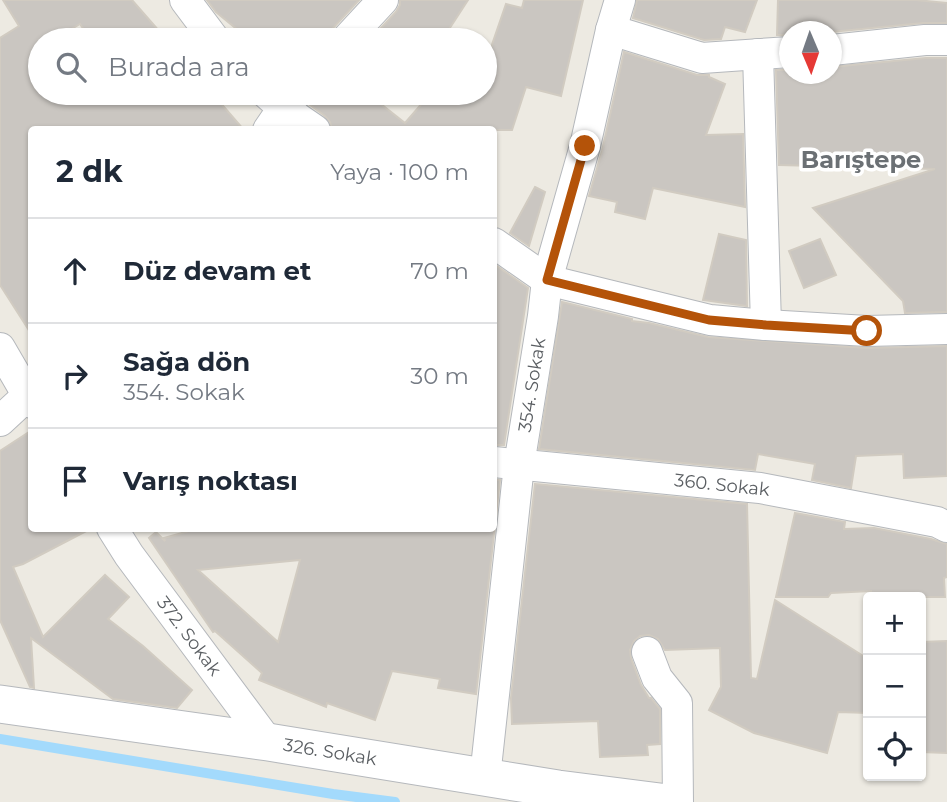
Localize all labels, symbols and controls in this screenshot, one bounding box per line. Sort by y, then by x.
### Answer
north arrow [779,21,842,84]
search box [28,28,497,105]
icon: search [52,48,90,86]
text: Burada ara [108,51,250,83]
route end [569,130,600,161]
district label: Barıştepe [801,145,921,174]
text: 2 dk [56,153,123,190]
text: Yaya · 100 m [330,158,469,186]
icon: ahead [56,252,94,290]
text: Düz devam et [123,255,311,287]
text: 70 m [410,257,469,285]
route start [851,315,882,346]
street label: 354. Sokak [514,336,550,434]
text: Sağa dön [123,346,250,378]
icon: right [56,357,94,395]
text: 30 m [410,362,469,390]
text: 354. Sokak [123,378,245,406]
icon: arrive [56,462,94,500]
text: Varış noktası [123,465,298,497]
street label: 360. Sokak [673,469,771,501]
street label: 372. Sokak [152,592,226,680]
map controls [863,592,926,781]
button: + [863,592,926,655]
button: − [863,655,926,718]
button: locate [863,718,926,781]
street label: 326. Sokak [282,734,378,770]

